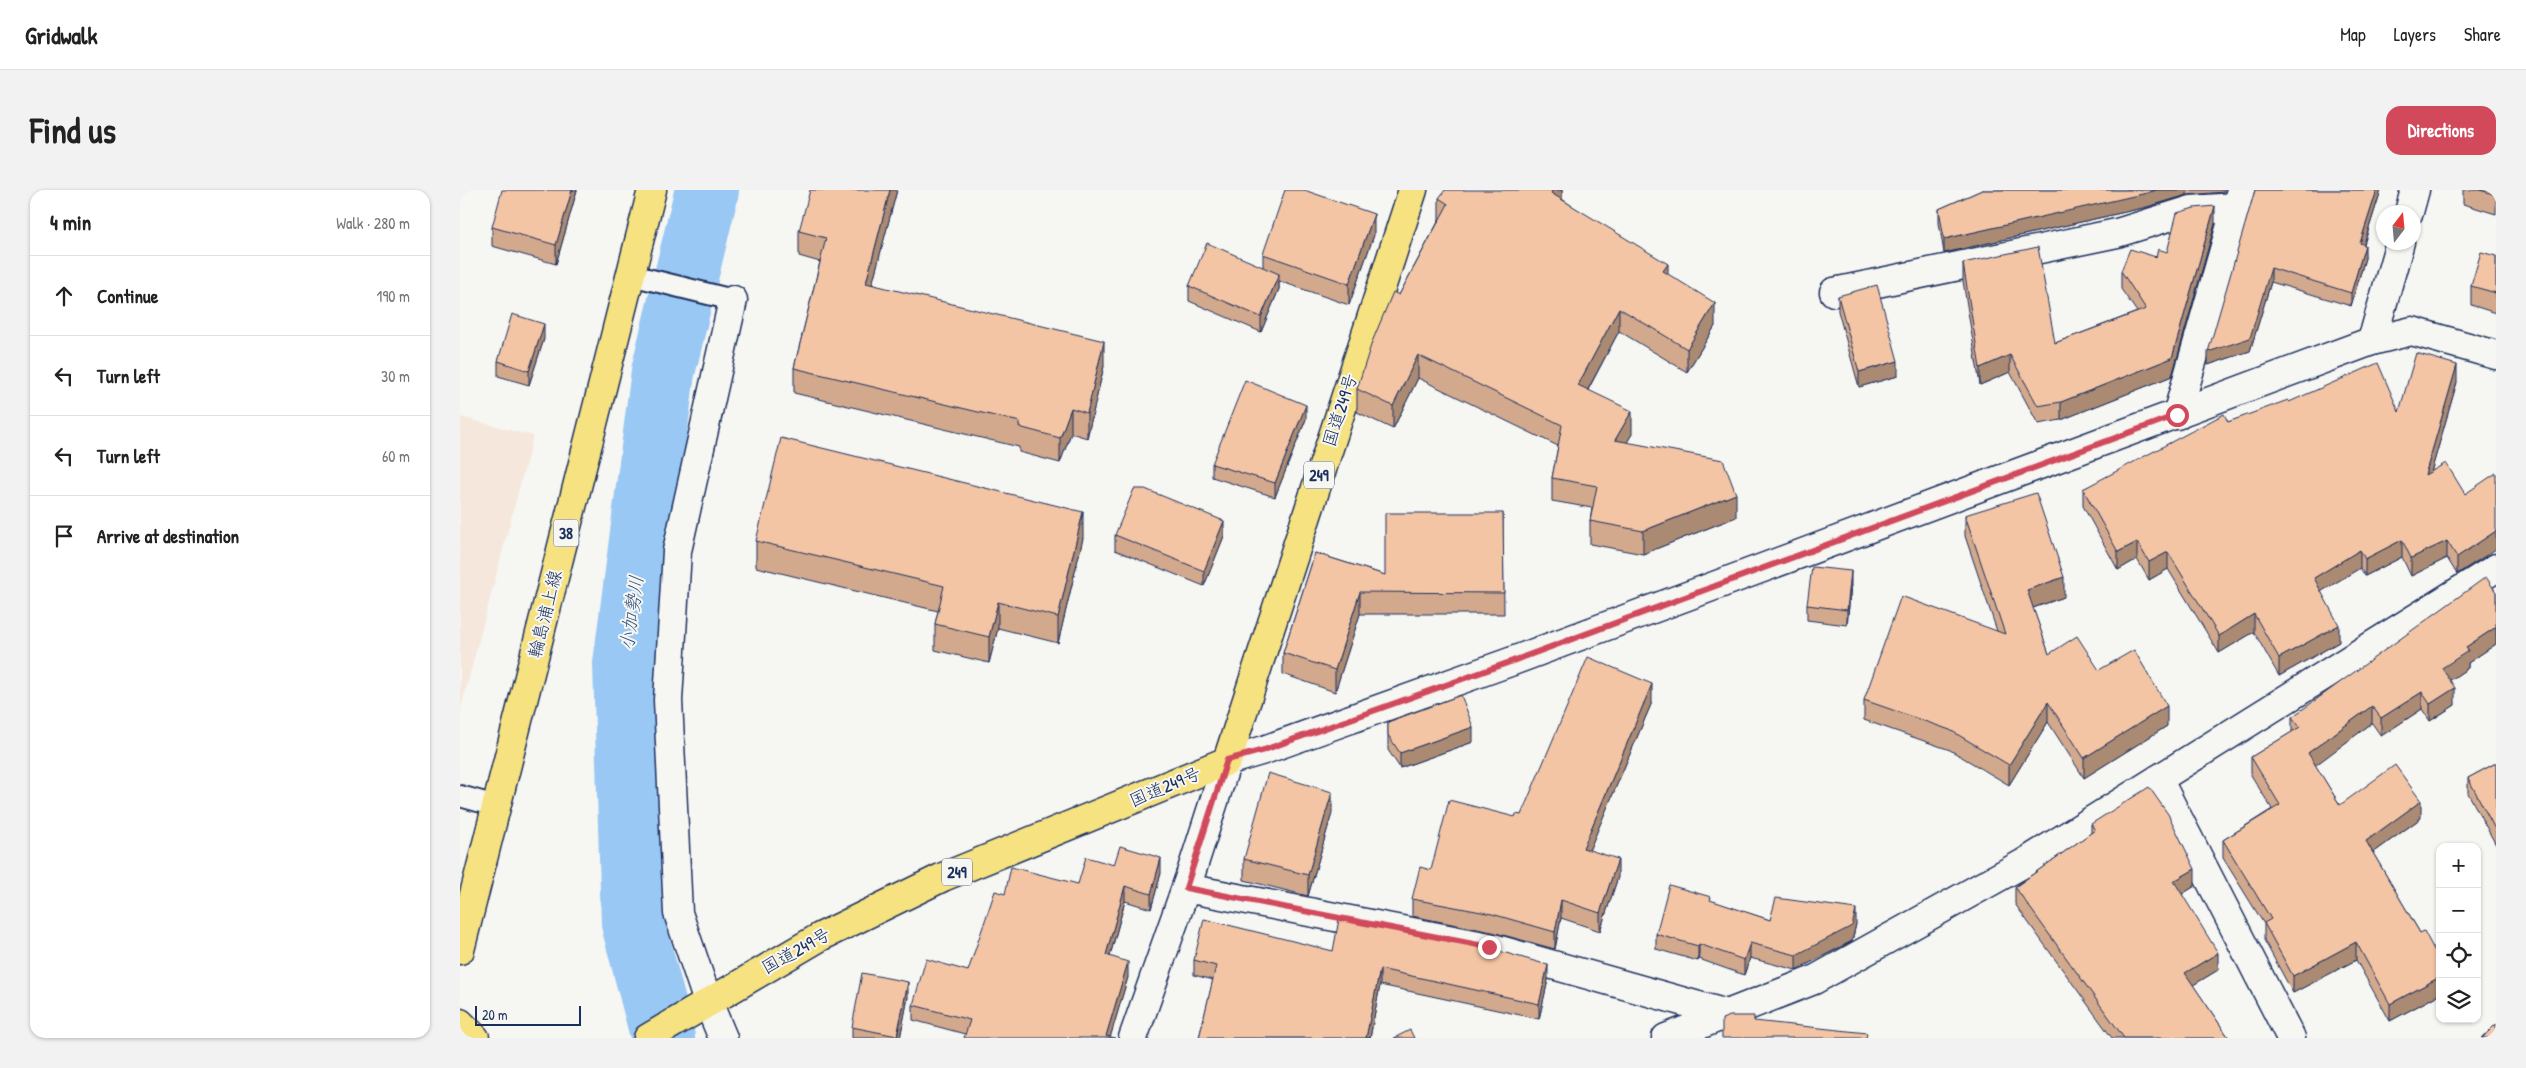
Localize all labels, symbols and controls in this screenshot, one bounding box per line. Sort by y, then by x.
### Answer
text: Gridwalk [25,19,97,51]
text: Map [2340,22,2366,47]
text: Layers [2394,22,2436,47]
text: Share [2464,22,2501,47]
button: Directions [2386,106,2496,155]
text: Find us [30,107,116,154]
north arrow [2376,205,2421,250]
text: 4 min [50,208,91,237]
text: Walk · 280 m [336,212,410,234]
icon: ahead [50,282,78,310]
text: Continue [97,283,158,309]
text: 190 m [377,285,410,307]
icon: left [50,362,78,390]
text: Turn left [97,363,160,389]
text: 30 m [381,365,410,387]
street label: 国道249号 [1316,370,1363,450]
route start [2166,404,2189,427]
icon: left [50,442,78,470]
text: Turn left [97,443,160,469]
text: 60 m [382,445,410,467]
road number: 249 [1304,462,1334,488]
road number: 38 [554,519,578,546]
icon: arrive [50,522,78,550]
text: Arrive at destination [97,523,239,549]
street label: 輪島浦上線 [521,567,568,661]
water label: 小加勢川 [613,574,649,652]
street label: 国道249号 [1125,760,1205,813]
map controls [2436,843,2481,1023]
button: + [2436,843,2481,888]
road number: 249 [942,859,972,886]
button: − [2436,888,2481,933]
street label: 国道249号 [757,921,835,980]
button: locate [2436,933,2481,978]
route end [1478,936,1501,959]
button: layers [2436,978,2481,1023]
scale bar [475,1003,581,1026]
text: 20 m [482,1005,508,1024]

